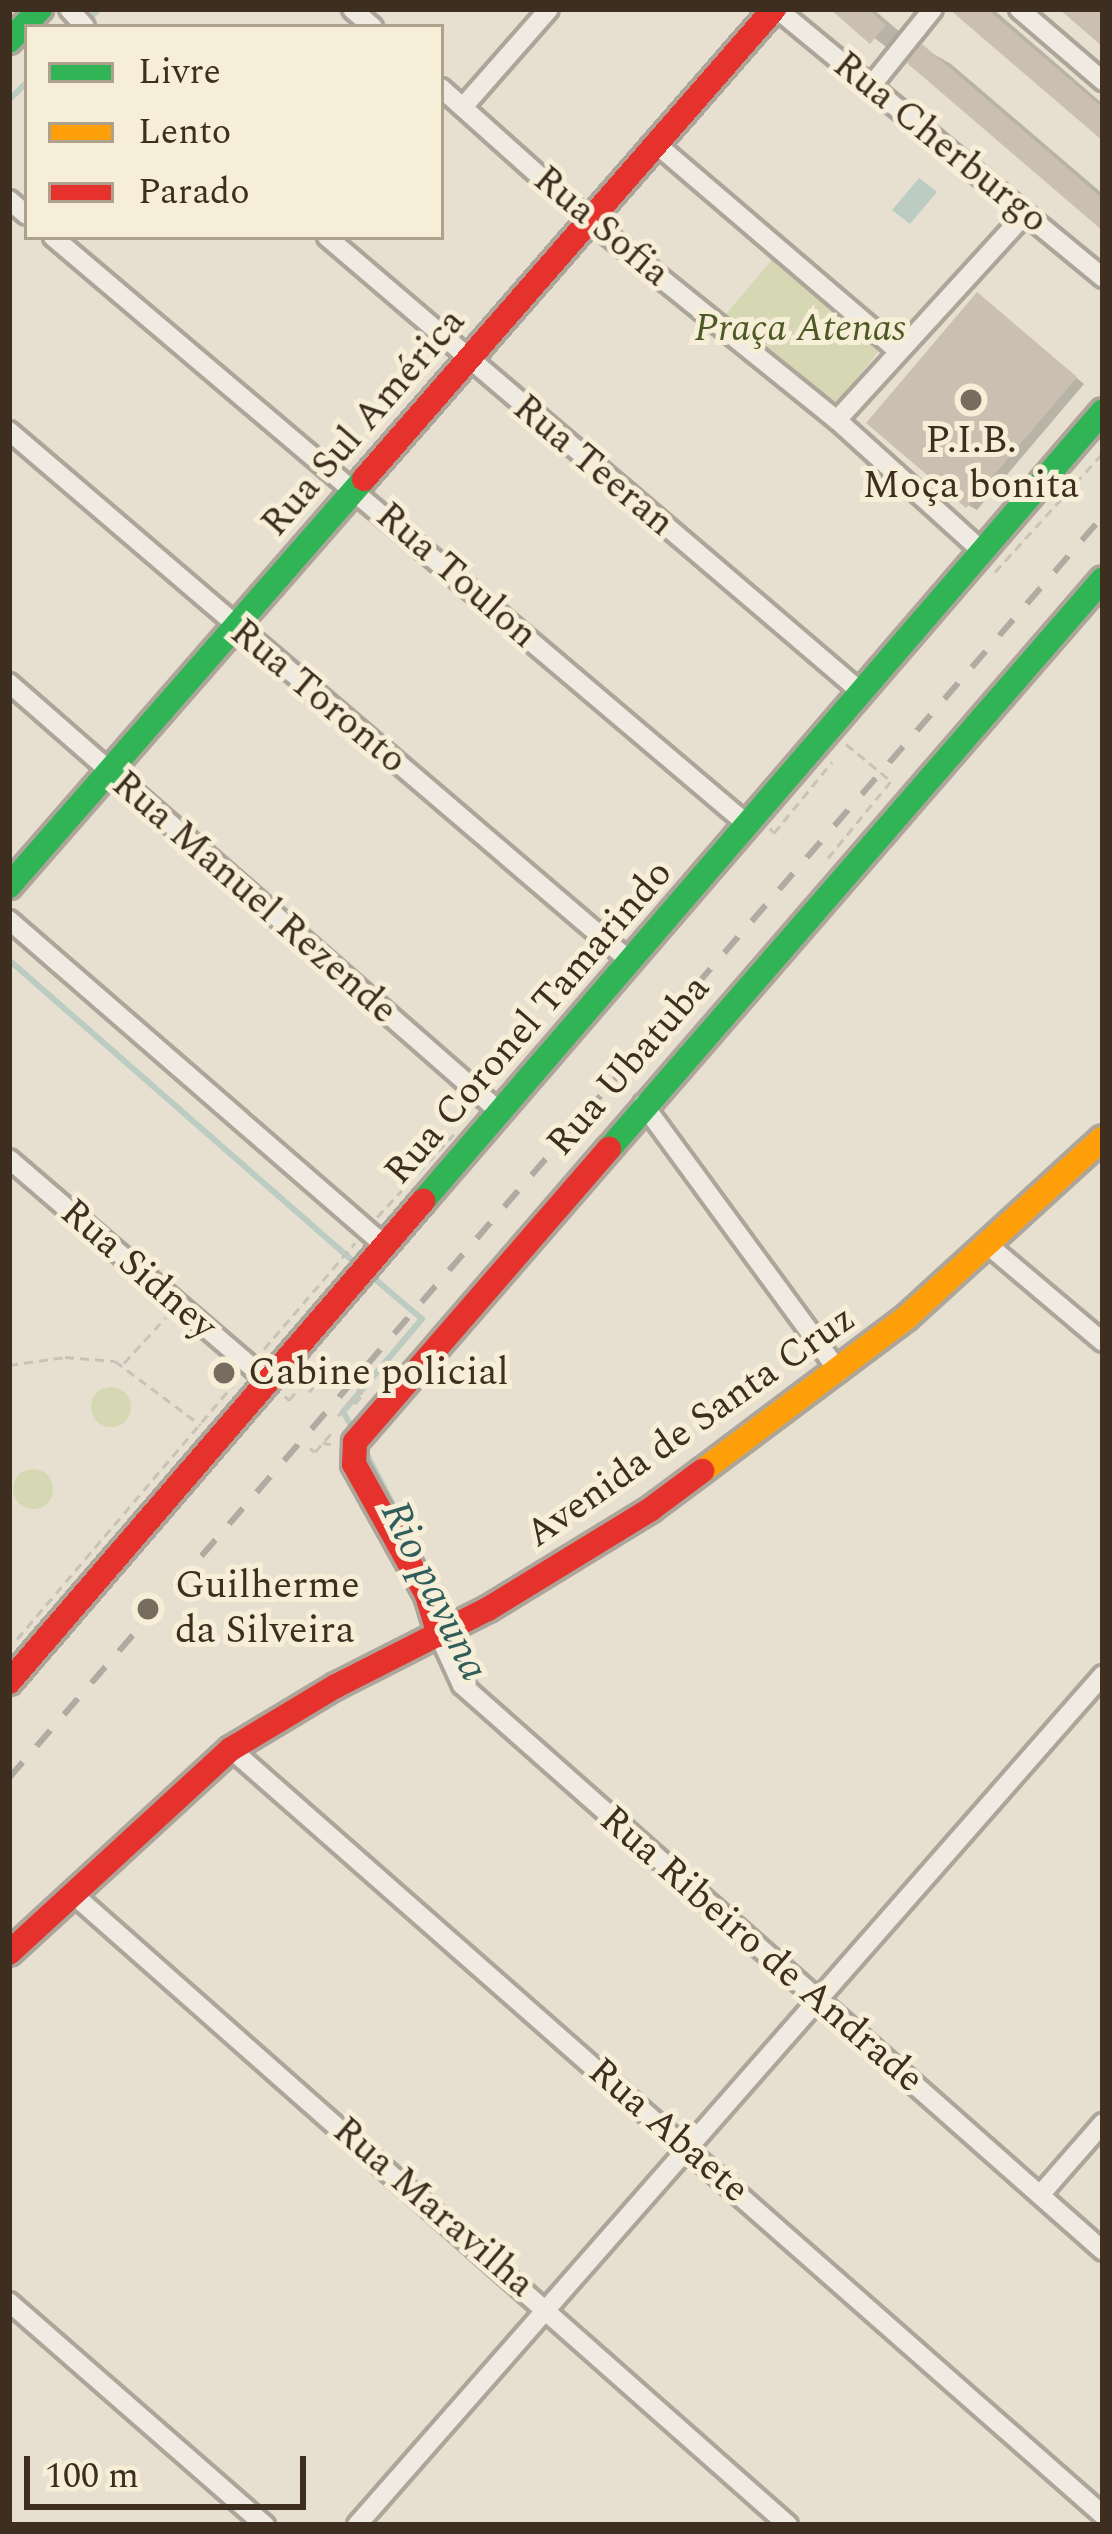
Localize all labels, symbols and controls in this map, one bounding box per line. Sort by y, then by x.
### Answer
legend [24,24,444,240]
street label: Rua Cherburgo [823,42,1057,244]
text: Livre [138,45,221,100]
text: Lento [138,105,231,160]
street label: Rua Sofia [523,156,679,298]
text: Parado [138,165,250,220]
street label: Rua Sul América [252,299,476,547]
park label: Praça Atenas [694,306,906,352]
street label: Rua Teeran [503,385,683,547]
marker: P.I.B. Moça bonita [958,387,984,413]
place label: P.I.B. Moça bonita [863,419,1079,510]
street label: Rua Toulon [366,493,546,659]
street label: Rua Toronto [220,610,416,784]
street label: Rua Manuel Rezende [102,761,406,1035]
street label: Rua Coronel Tamarindo [375,851,683,1195]
street label: Rua Ubatuba [537,966,721,1166]
street label: Rua Sidney [50,1190,226,1350]
street label: Avenida de Santa Cruz [517,1296,865,1558]
place label: Cabine policial [248,1350,509,1396]
marker: Cabine policial [211,1360,237,1386]
water label: Rio pavuna [369,1493,499,1689]
place label: Guilherme da Silveira [175,1564,360,1655]
marker: Guilherme da Silveira [132,1593,164,1625]
street label: Rua Ribeiro de Andrade [590,1797,932,2103]
street label: Rua Abaete [578,2049,758,2213]
street label: Rua Maravilha [323,2108,543,2308]
scale bar [30,2432,312,2506]
text: 100 m [45,2449,139,2504]

